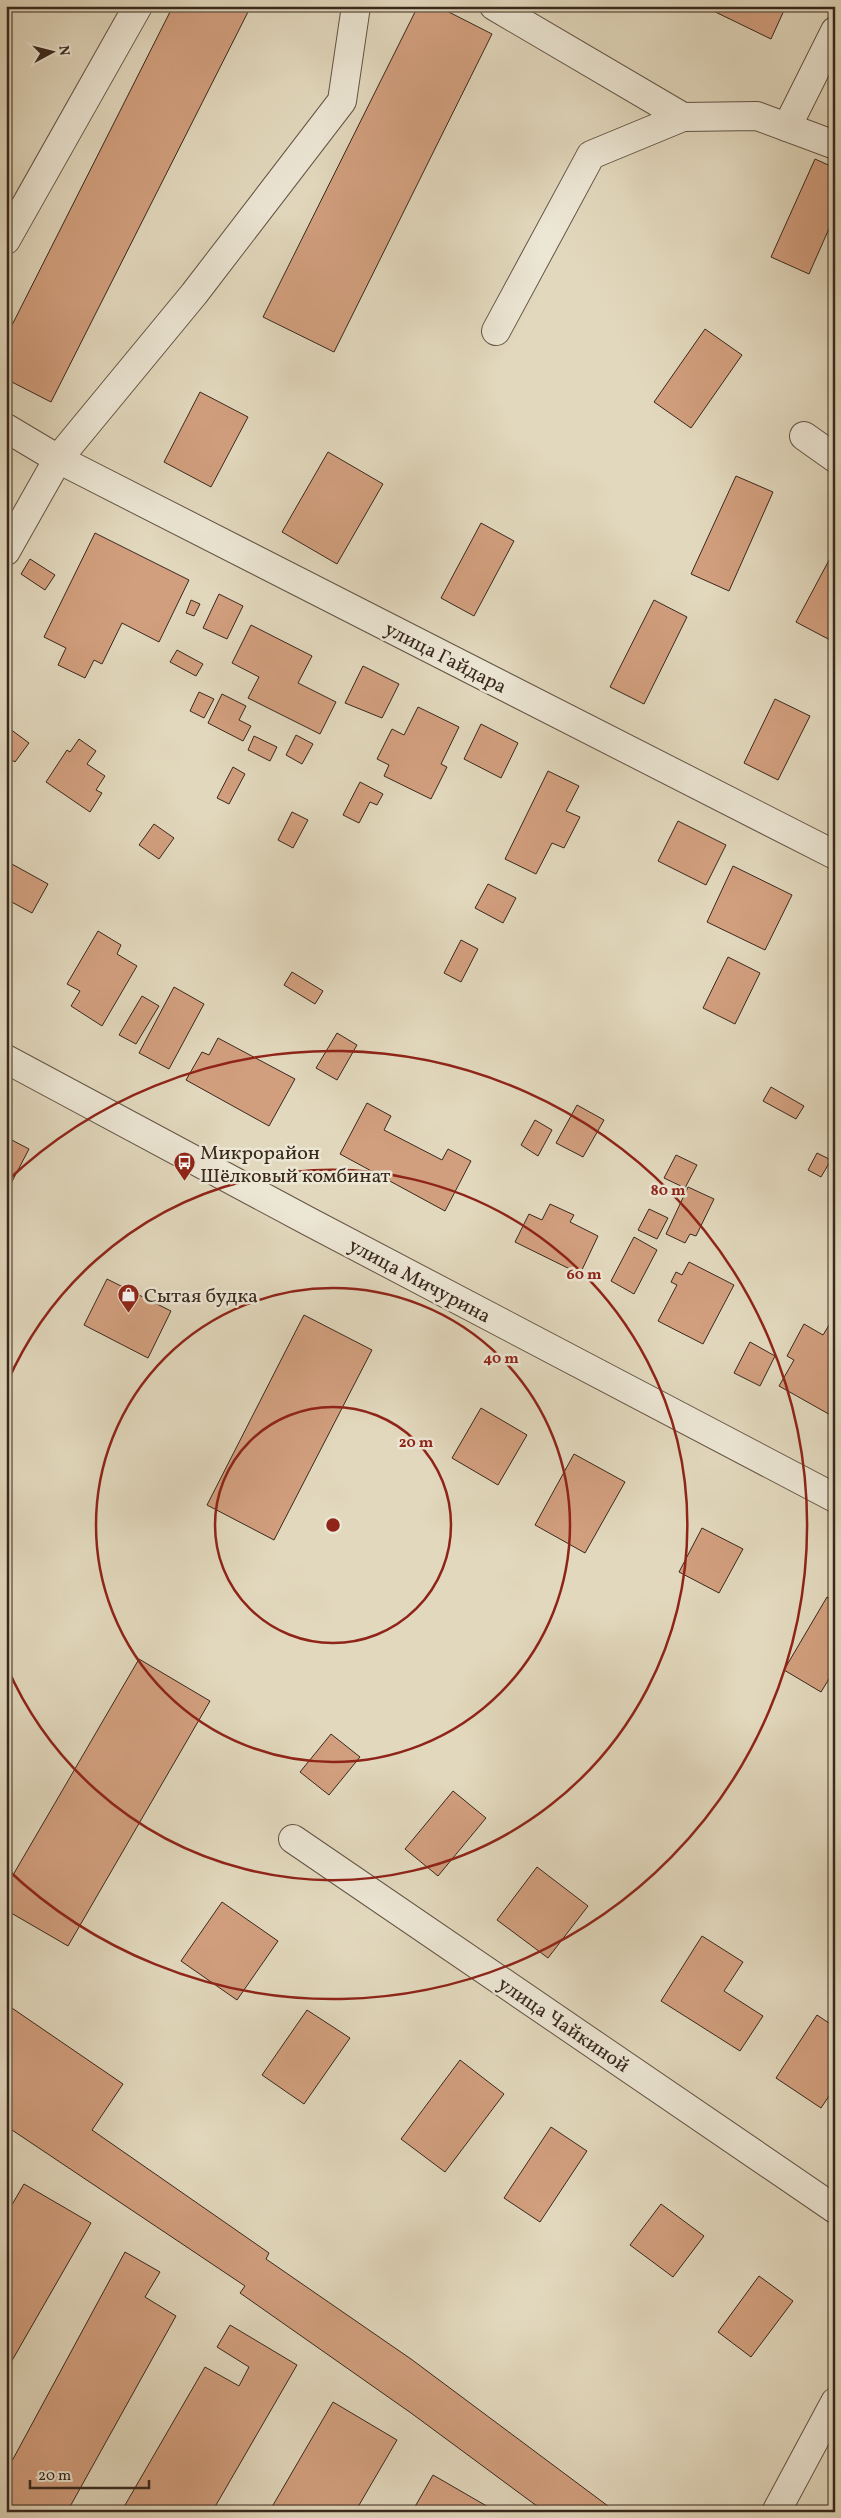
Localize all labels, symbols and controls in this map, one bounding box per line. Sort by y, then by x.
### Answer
north arrow [28,28,78,78]
text: N [53,44,73,57]
street label: улица Гайдара [379,616,511,702]
place label: Микрорайон Шёлковый комбинат [200,1140,390,1191]
bus stop icon: Микрорайон Шёлковый комбинат [172,1151,196,1182]
text: 80 m [651,1181,686,1202]
street label: улица Мичурина [343,1232,495,1331]
text: 60 m [567,1265,602,1286]
shop icon: Сытая будка [116,1283,140,1314]
place label: Сытая будка [144,1283,258,1311]
text: 40 m [483,1349,519,1370]
text: 20 m [399,1433,434,1454]
centre of rings [324,1516,342,1534]
street label: улица Чайкиной [491,1971,634,2080]
scale bar [30,2458,149,2490]
text: 20 m [38,2466,71,2487]

